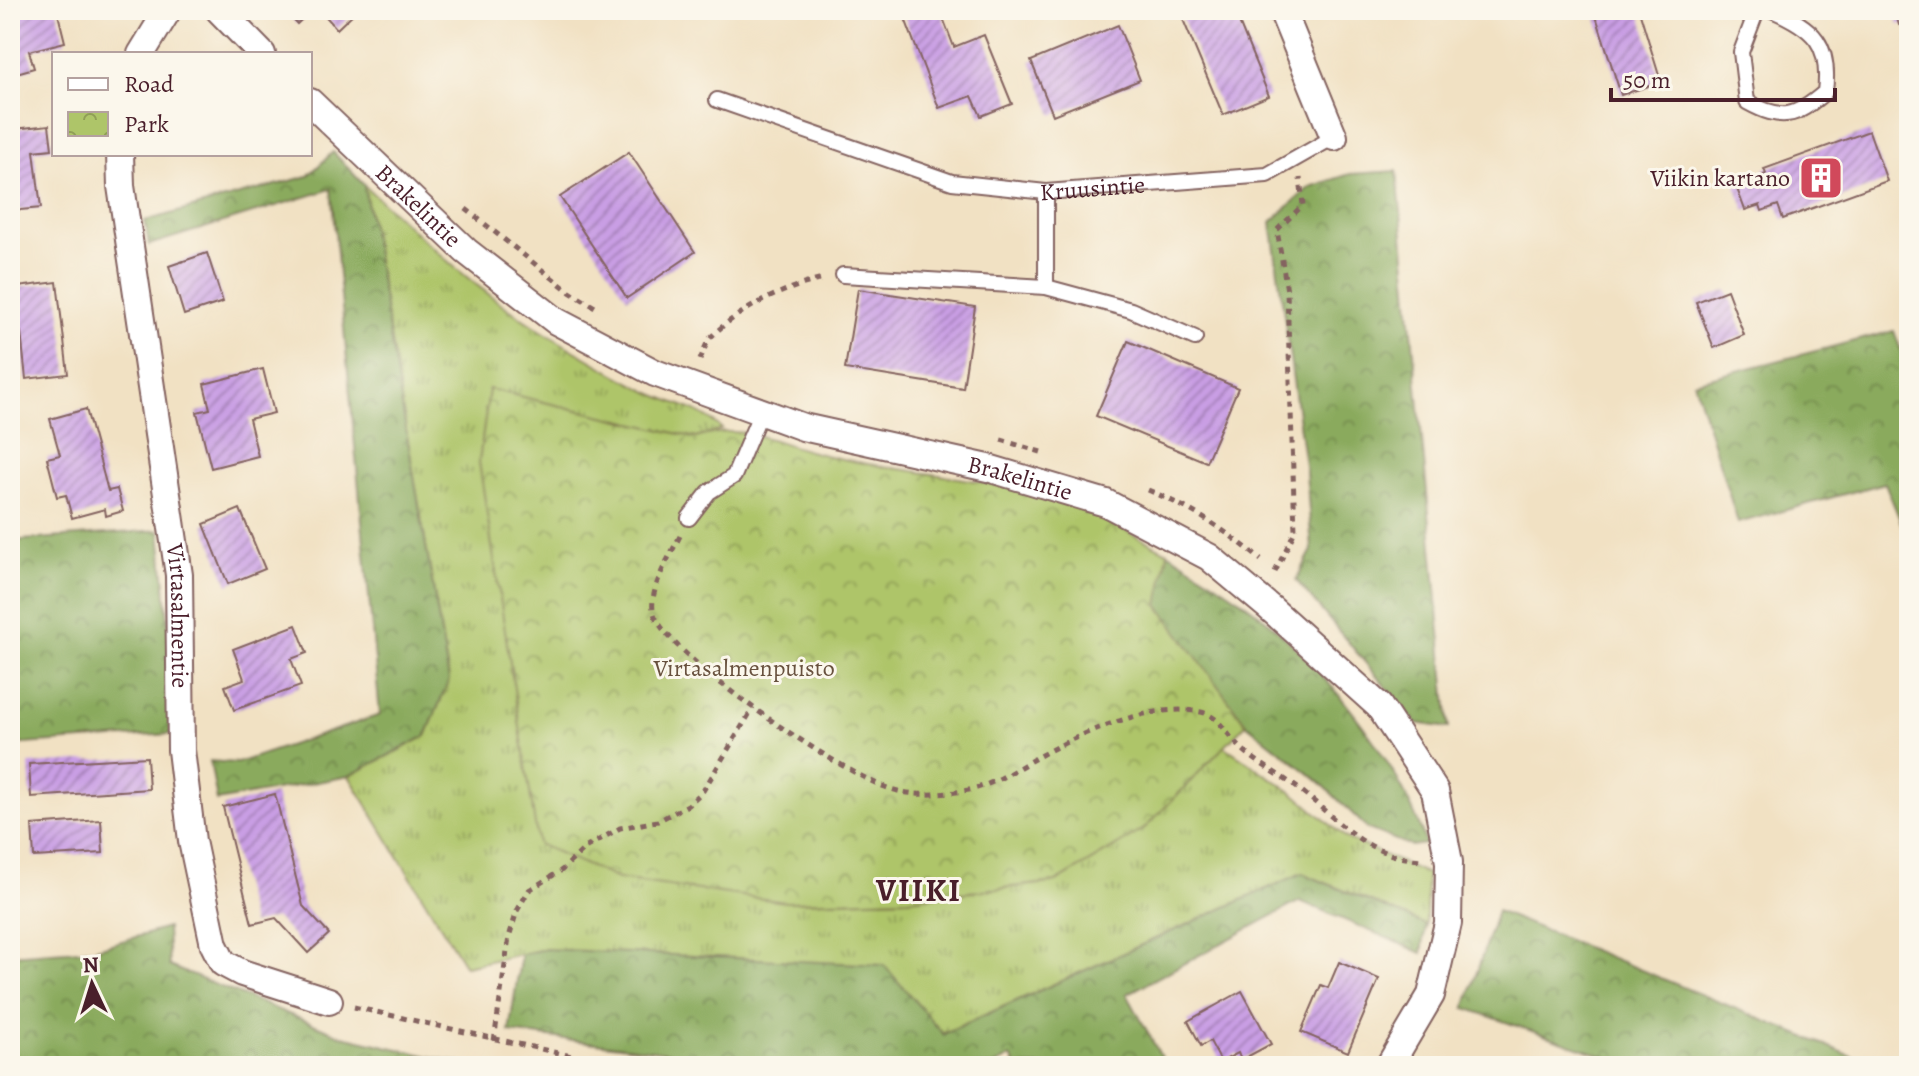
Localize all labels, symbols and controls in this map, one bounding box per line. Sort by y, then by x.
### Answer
legend [52,52,312,156]
scale bar [1611,52,1835,102]
text: 50 m [1623,64,1671,96]
text: Road [124,68,174,100]
text: Park [124,108,169,140]
building icon: Viikin kartano [1797,154,1845,202]
street label: Brakelintie [368,157,468,254]
place label: Viikin kartano [1649,162,1790,194]
street label: Kruusintie [1039,168,1146,208]
street label: Brakelintie [965,448,1076,508]
street label: Virtasalmentie [158,540,196,688]
park label: Virtasalmenpuisto [652,652,835,684]
district label: VIIKI [875,868,962,912]
north arrow [52,944,132,1024]
text: N [82,950,100,981]

